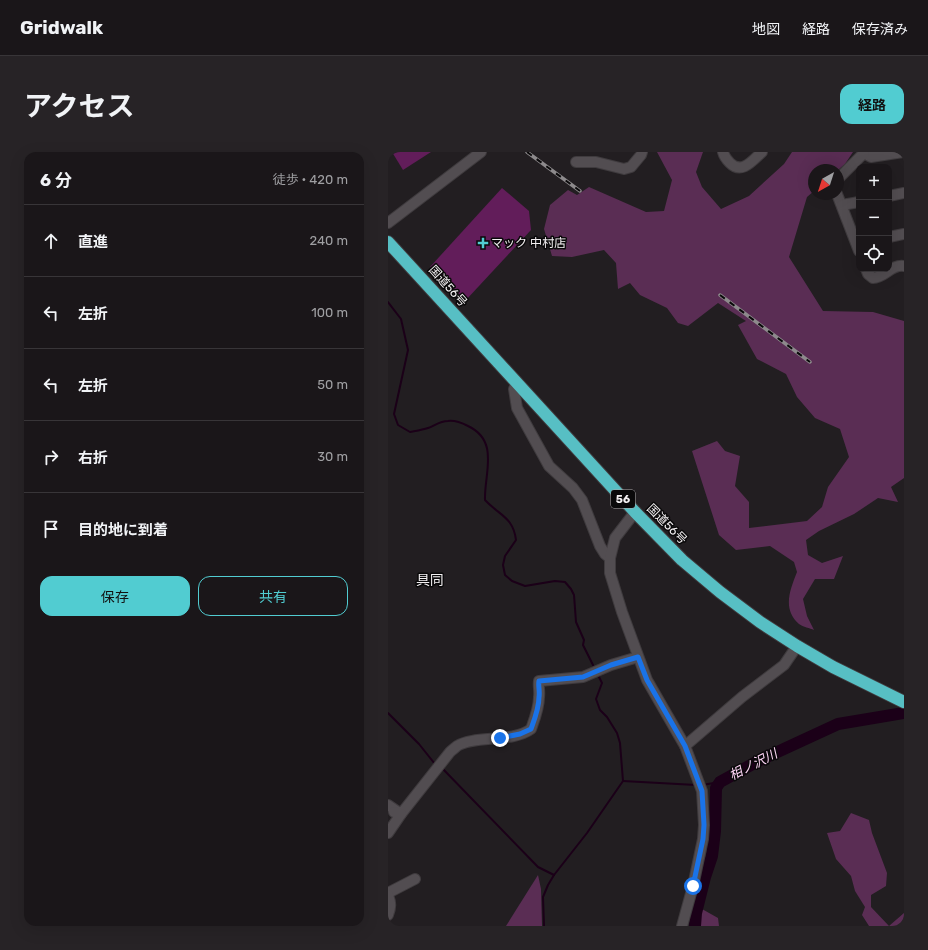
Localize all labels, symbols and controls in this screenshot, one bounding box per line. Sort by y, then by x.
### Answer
text: Gridwalk [20,16,103,39]
text: 地図 [752,21,780,38]
text: 経路 [802,21,830,38]
text: 保存済み [852,21,908,38]
button: 経路 [840,84,904,124]
text: アクセス [24,90,135,123]
north arrow [808,164,844,200]
map controls [856,164,892,272]
button: + [856,164,892,200]
text: 6 分 [40,170,72,190]
text: 徒歩 · 420 m [273,172,348,187]
button: − [856,200,892,236]
icon: ahead [40,230,62,252]
text: 直進 [78,233,108,251]
text: 240 m [309,233,348,248]
place label: マック 中村店 [491,236,566,250]
button: locate [856,236,892,272]
marker: マック 中村店 [478,238,488,248]
street label: 国道56号 [426,263,470,309]
icon: left [40,302,62,324]
text: 左折 [78,305,108,323]
text: 100 m [311,305,348,320]
icon: left [40,374,62,396]
text: 左折 [78,377,108,395]
text: 50 m [317,377,348,392]
icon: right [40,446,62,468]
text: 右折 [78,449,108,467]
text: 30 m [317,449,348,464]
road number: 56 [611,490,635,508]
street label: 国道56号 [644,501,690,547]
icon: arrive [40,518,62,540]
text: 目的地に到着 [78,521,168,539]
district label: 具同 [416,572,444,589]
button: 保存 [40,576,190,616]
button: 共有 [198,576,348,616]
route end [491,729,509,747]
water label: 相ノ沢川 [727,745,782,783]
route start [684,877,702,895]

